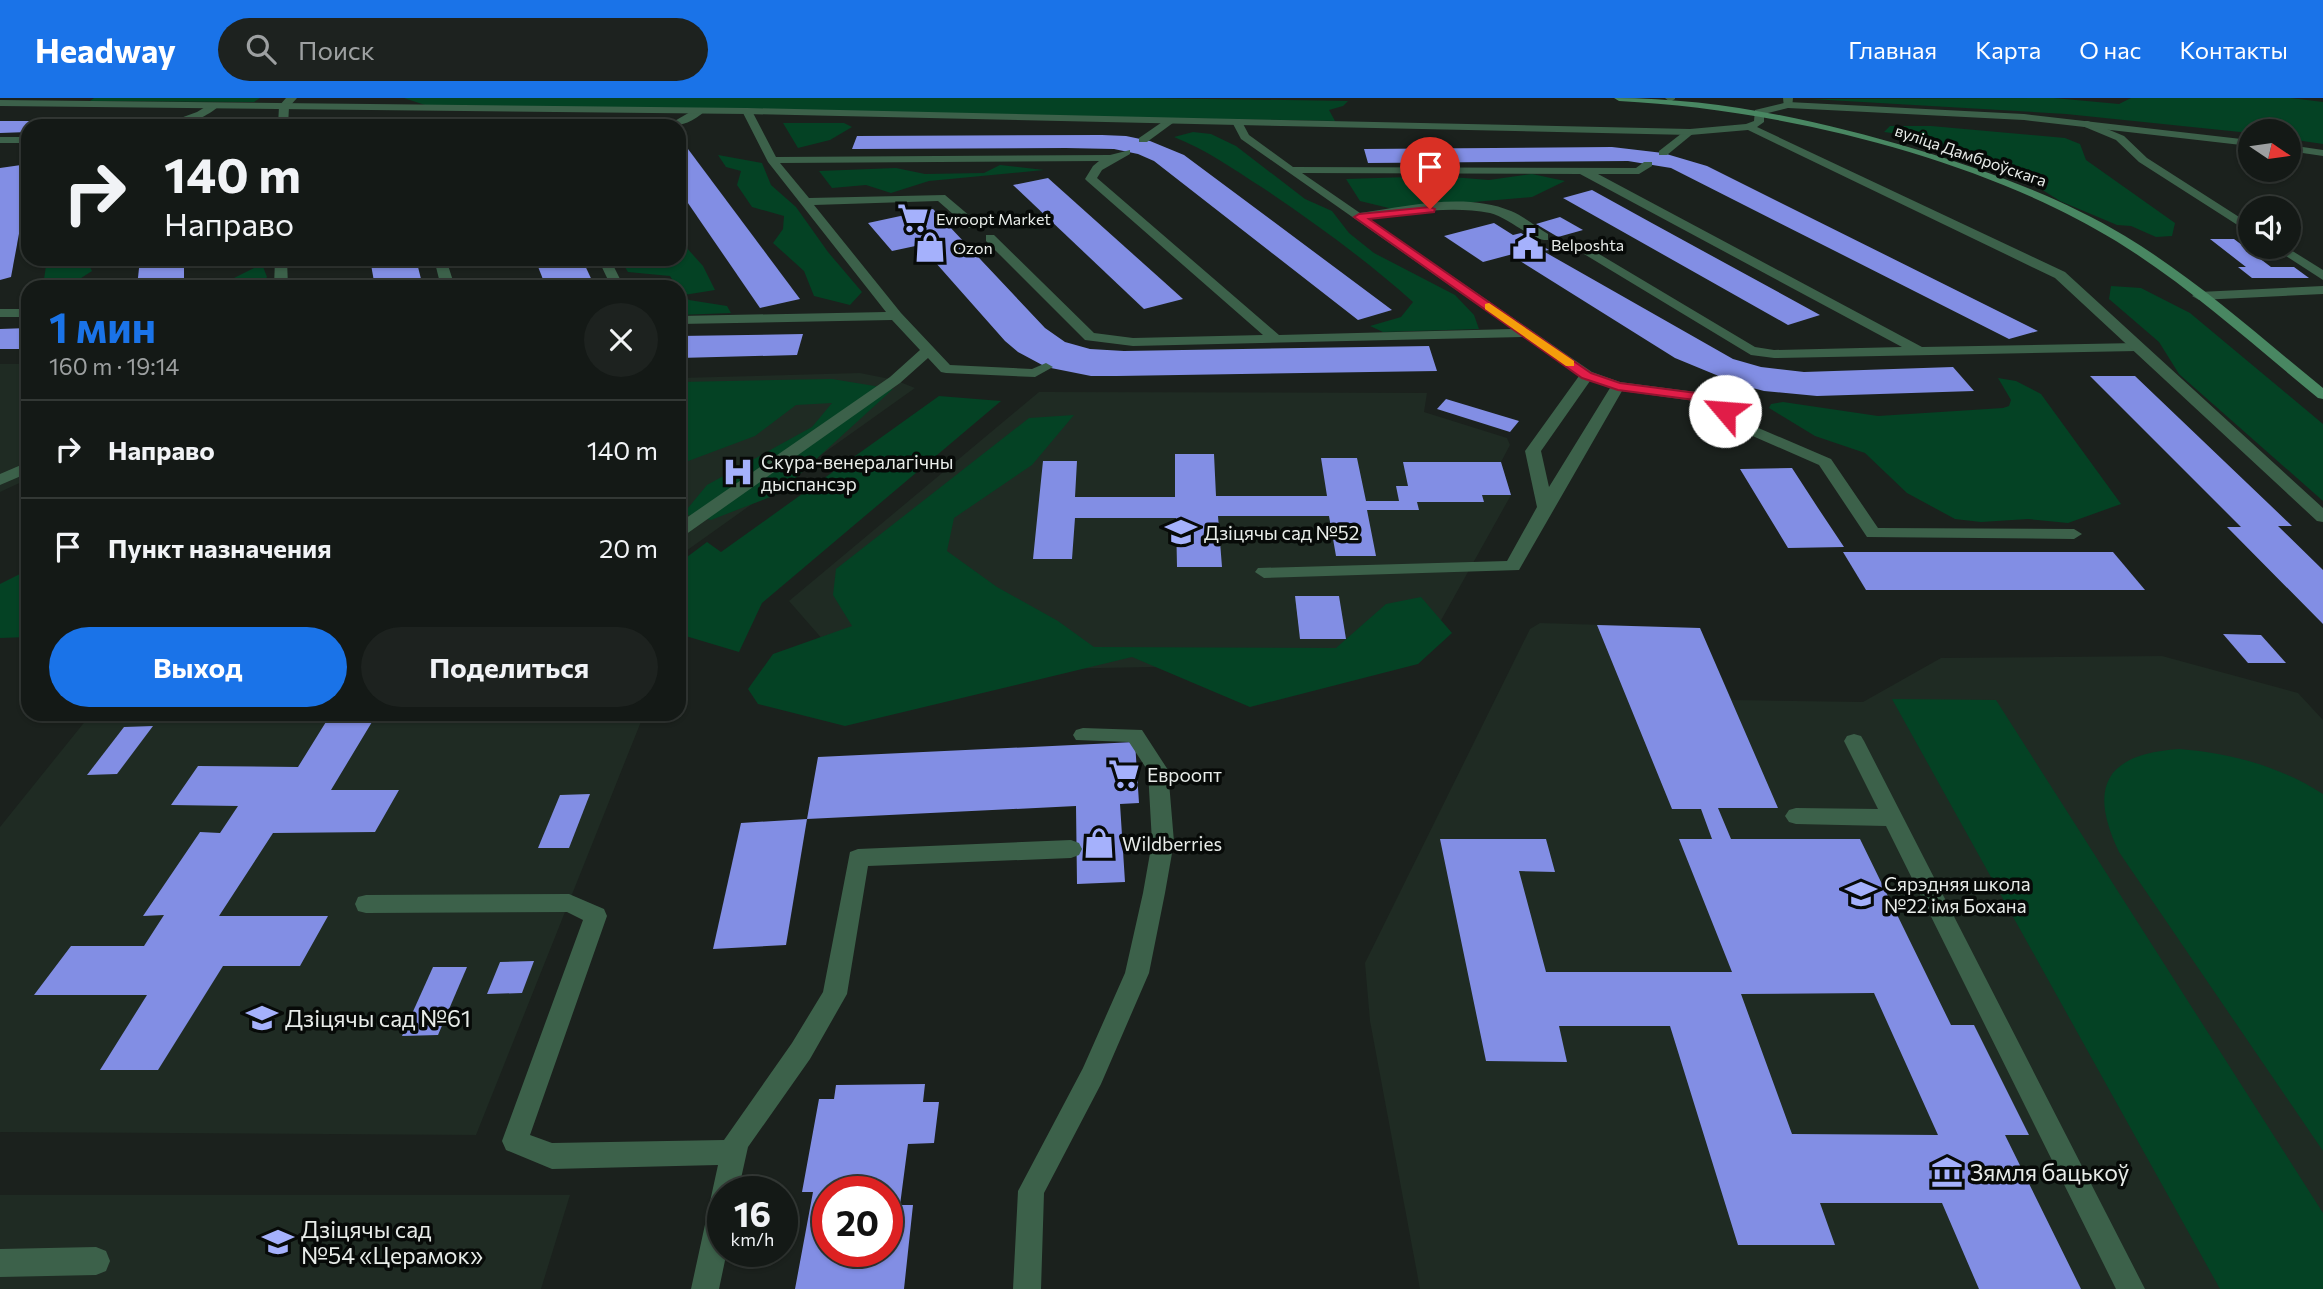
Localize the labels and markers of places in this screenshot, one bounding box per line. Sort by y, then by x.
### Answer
pin [1400,137,1460,209]
supermarket icon: Evroopt Market [896,201,930,235]
place label: Evroopt Market [936,209,1051,228]
public building icon: Belposhta [1511,227,1545,261]
shop icon: Ozon [913,230,947,264]
place label: Belposhta [1551,235,1624,254]
place label: Ozon [953,238,993,257]
place label: Скура-венералагічны дыспансэр [761,450,954,495]
hospital icon: Скура-венералагічны дыспансэр [721,455,755,489]
school or university icon: Дзіцячы сад №52 [1164,515,1198,549]
place label: Дзіцячы сад №52 [1204,521,1359,544]
supermarket icon: Евроопт [1107,757,1141,791]
place label: Евроопт [1147,763,1222,786]
shop icon: Wildberries [1082,826,1116,860]
place label: Wildberries [1122,832,1222,855]
place label: Сярэдняя школа №22 імя Бохана [1884,872,2031,917]
school or university icon: Сярэдняя школа №22 імя Бохана [1844,877,1878,911]
school or university icon: Дзіцячы сад №61 [245,1001,279,1035]
place label: Дзіцячы сад №61 [285,1004,471,1032]
museum icon: Зямля бацькоў [1930,1155,1964,1189]
place label: Зямля бацькоў [1970,1158,2130,1186]
place label: Дзіцячы сад №54 «Церамок» [301,1215,483,1269]
school or university icon: Дзіцячы сад №54 «Церамок» [261,1225,295,1259]

